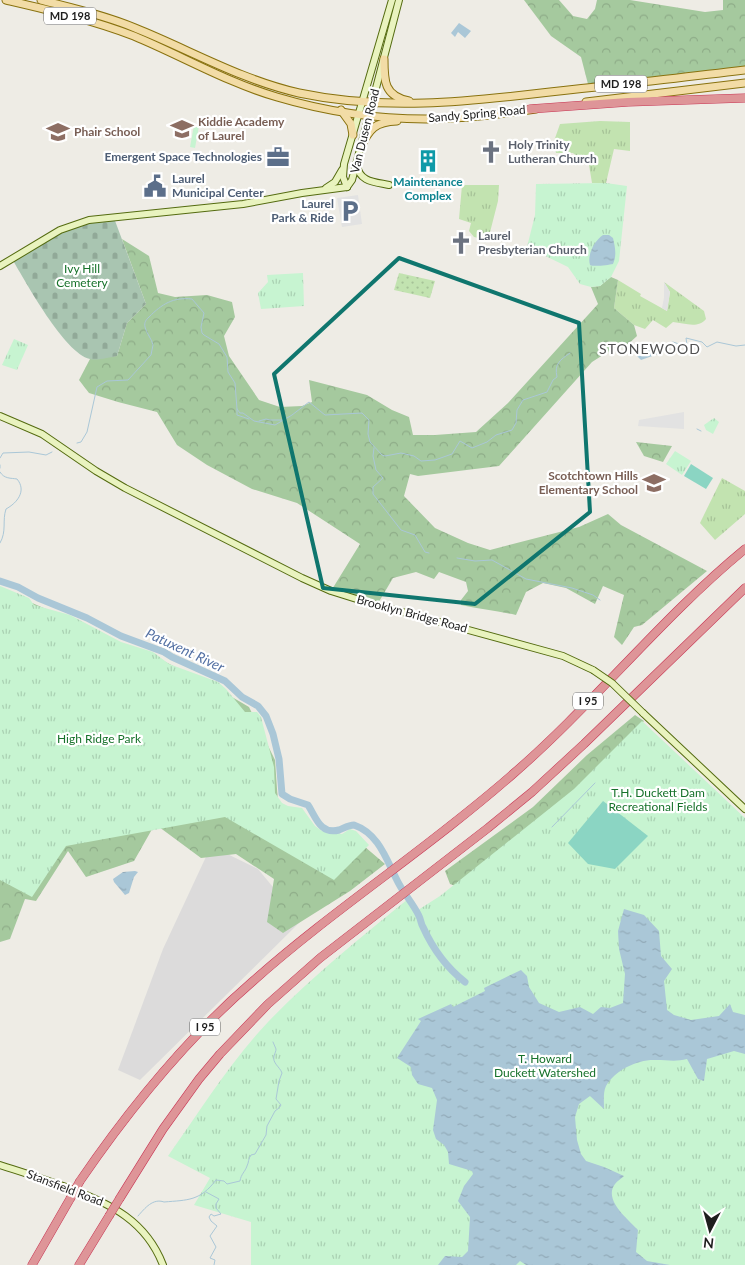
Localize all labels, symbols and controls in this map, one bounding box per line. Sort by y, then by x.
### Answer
road number: MD 198 [44,8,96,24]
road number: MD 198 [595,76,647,92]
street label: Van Dusen Road [347,87,382,175]
street label: Sandy Spring Road [428,102,526,125]
place label: Kiddie Academy of Laurel [198,114,285,143]
school or university icon: Kiddie Academy of Laurel [169,116,195,142]
school or university icon: Phair School [45,119,71,145]
place label: Phair School [74,124,140,139]
place label: Holy Trinity Lutheran Church [508,137,597,166]
church icon: Holy Trinity Lutheran Church [478,139,504,165]
office icon: Emergent Space Technologies [265,144,291,170]
building icon: Maintenance Complex [415,148,441,174]
place label: Emergent Space Technologies [104,149,262,164]
place label: Laurel Municipal Center [172,171,264,200]
public building icon: Laurel Municipal Center [142,173,168,199]
place label: Maintenance Complex [393,174,463,203]
place label: Laurel Park & Ride [271,196,335,225]
parking icon: Laurel Park & Ride [337,198,363,224]
place label: Laurel Presbyterian Church [478,228,587,257]
church icon: Laurel Presbyterian Church [448,230,474,256]
park label: Ivy Hill Cemetery [56,261,109,290]
district label: STONEWOOD [599,340,701,357]
place label: Scotchtown Hills Elementary School [539,468,638,497]
school or university icon: Scotchtown Hills Elementary School [641,470,667,496]
street label: Brooklyn Bridge Road [355,592,469,636]
water label: Patuxent River [143,624,227,675]
road number: I 95 [573,692,603,709]
park label: High Ridge Park [57,731,142,746]
park label: T.H. Duckett Dam Recreational Fields [608,785,708,814]
road number: I 95 [190,1019,220,1036]
park label: T. Howard Duckett Watershed [494,1051,596,1080]
street label: Stansfield Road [25,1166,106,1209]
north arrow [685,1205,735,1255]
text: N [702,1234,715,1252]

